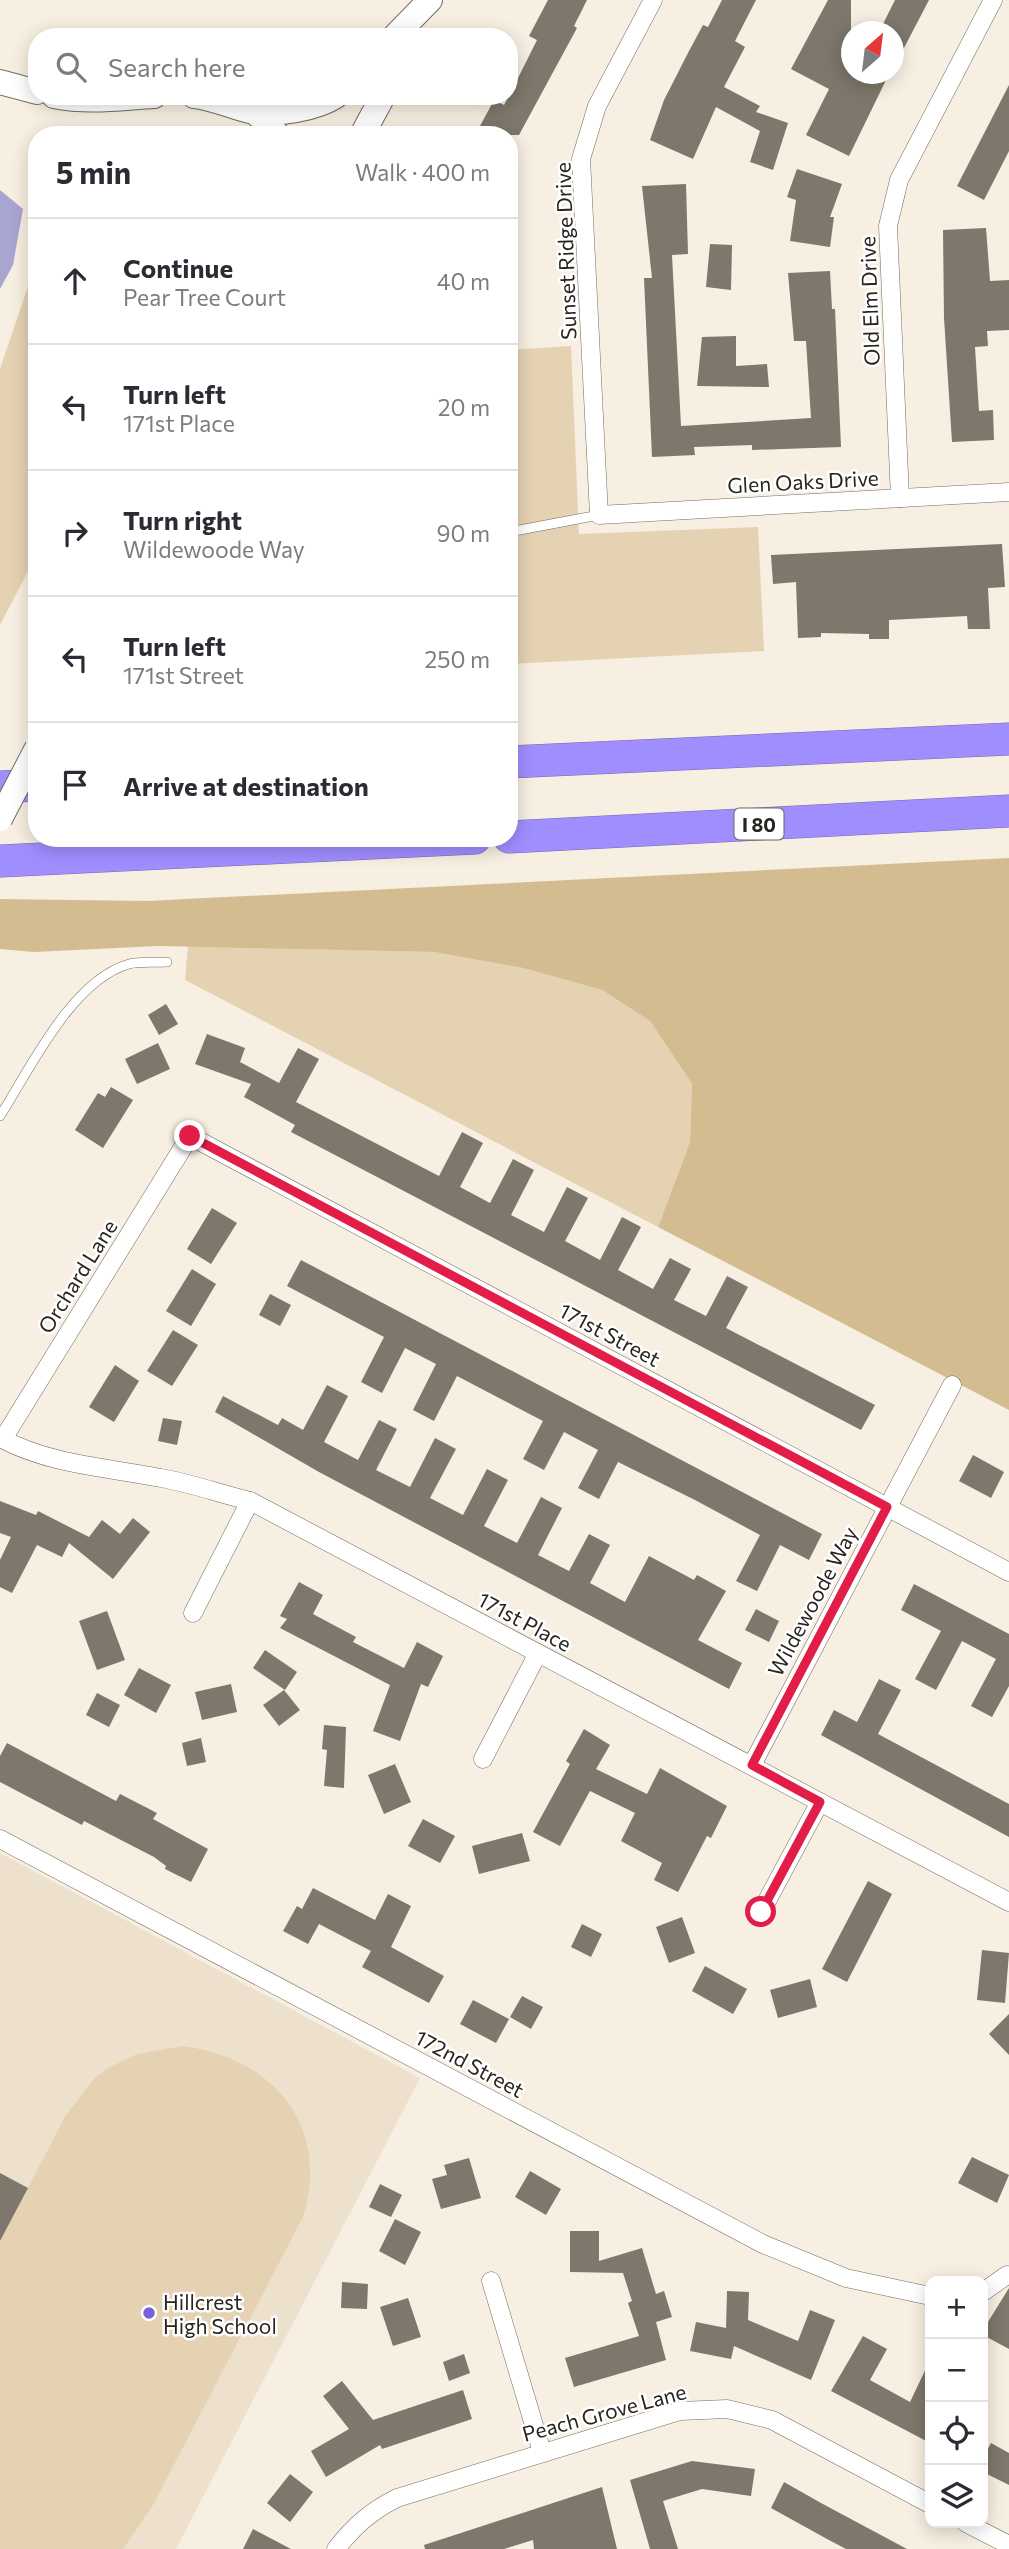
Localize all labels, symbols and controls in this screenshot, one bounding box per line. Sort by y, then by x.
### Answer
north arrow [841,21,904,84]
search box [28,28,518,105]
icon: search [52,48,90,86]
text: Search here [108,51,246,82]
text: 5 min [56,153,131,190]
text: Walk · 400 m [355,158,490,186]
street label: Sunset Ridge Drive [549,162,581,340]
street label: Old Elm Drive [854,236,884,366]
text: Continue [123,252,233,283]
icon: ahead [56,262,94,300]
text: 40 m [437,267,490,295]
text: Pear Tree Court [123,283,286,311]
text: Turn left [123,378,226,409]
icon: left [56,388,94,426]
text: 20 m [438,393,490,421]
text: 171st Place [123,409,235,437]
street label: Glen Oaks Drive [727,465,879,497]
text: Turn right [123,504,242,535]
icon: right [56,514,94,552]
text: 90 m [437,519,490,547]
text: Wildewoode Way [123,535,305,563]
text: Turn left [123,630,226,661]
icon: left [56,640,94,678]
text: 250 m [425,645,490,673]
text: 171st Street [123,661,244,689]
icon: arrive [56,766,94,804]
text: Arrive at destination [123,770,369,801]
road number: I 80 [734,808,784,839]
route end [174,1120,205,1151]
street label: Orchard Lane [32,1215,122,1337]
street label: 171st Street [555,1297,665,1371]
street label: Wildewoode Way [762,1522,862,1680]
street label: 171st Place [474,1586,576,1656]
route start [745,1896,776,1927]
street label: 172nd Street [411,2024,529,2102]
map controls [925,2276,988,2528]
button: + [925,2276,988,2339]
place label: Hillcrest High School [163,2289,277,2338]
marker: Hillcrest High School [141,2305,157,2321]
button: − [925,2339,988,2402]
street label: Peach Grove Lane [519,2378,689,2446]
button: locate [925,2402,988,2465]
button: layers [925,2465,988,2528]

